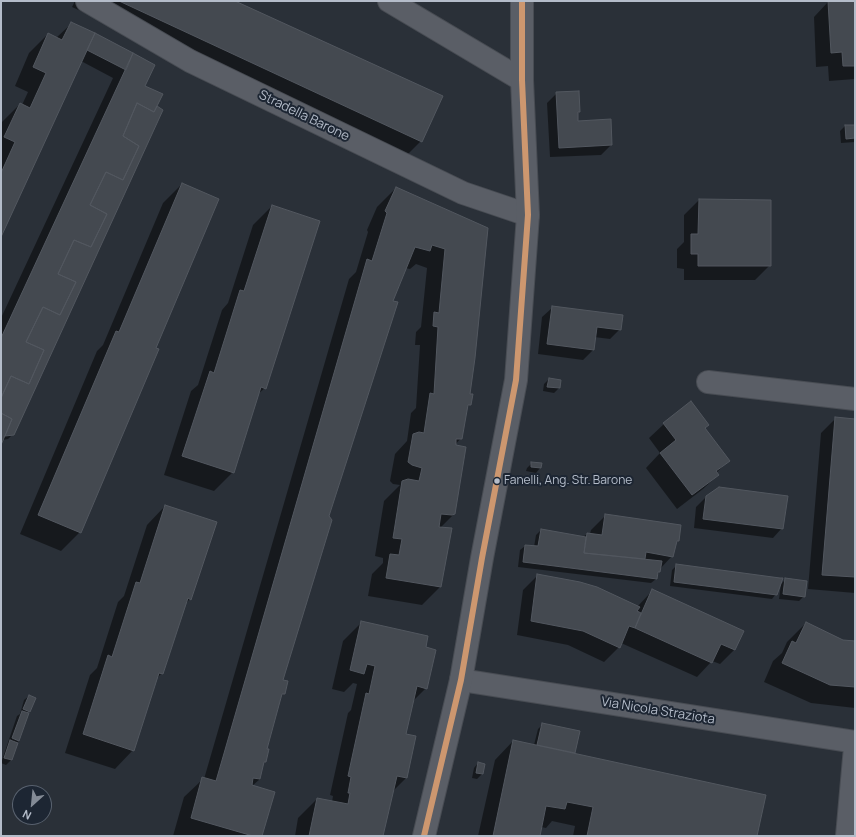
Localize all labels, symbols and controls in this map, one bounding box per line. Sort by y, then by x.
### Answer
street label: Stradella Barone [256,87,352,145]
place label: Fanelli, Ang. Str. Barone [504,474,632,488]
marker: Fanelli, Ang. Str. Barone [492,476,502,486]
street label: Via Nicola Straziota [600,694,716,728]
north arrow [12,785,52,825]
text: N [20,807,34,824]

